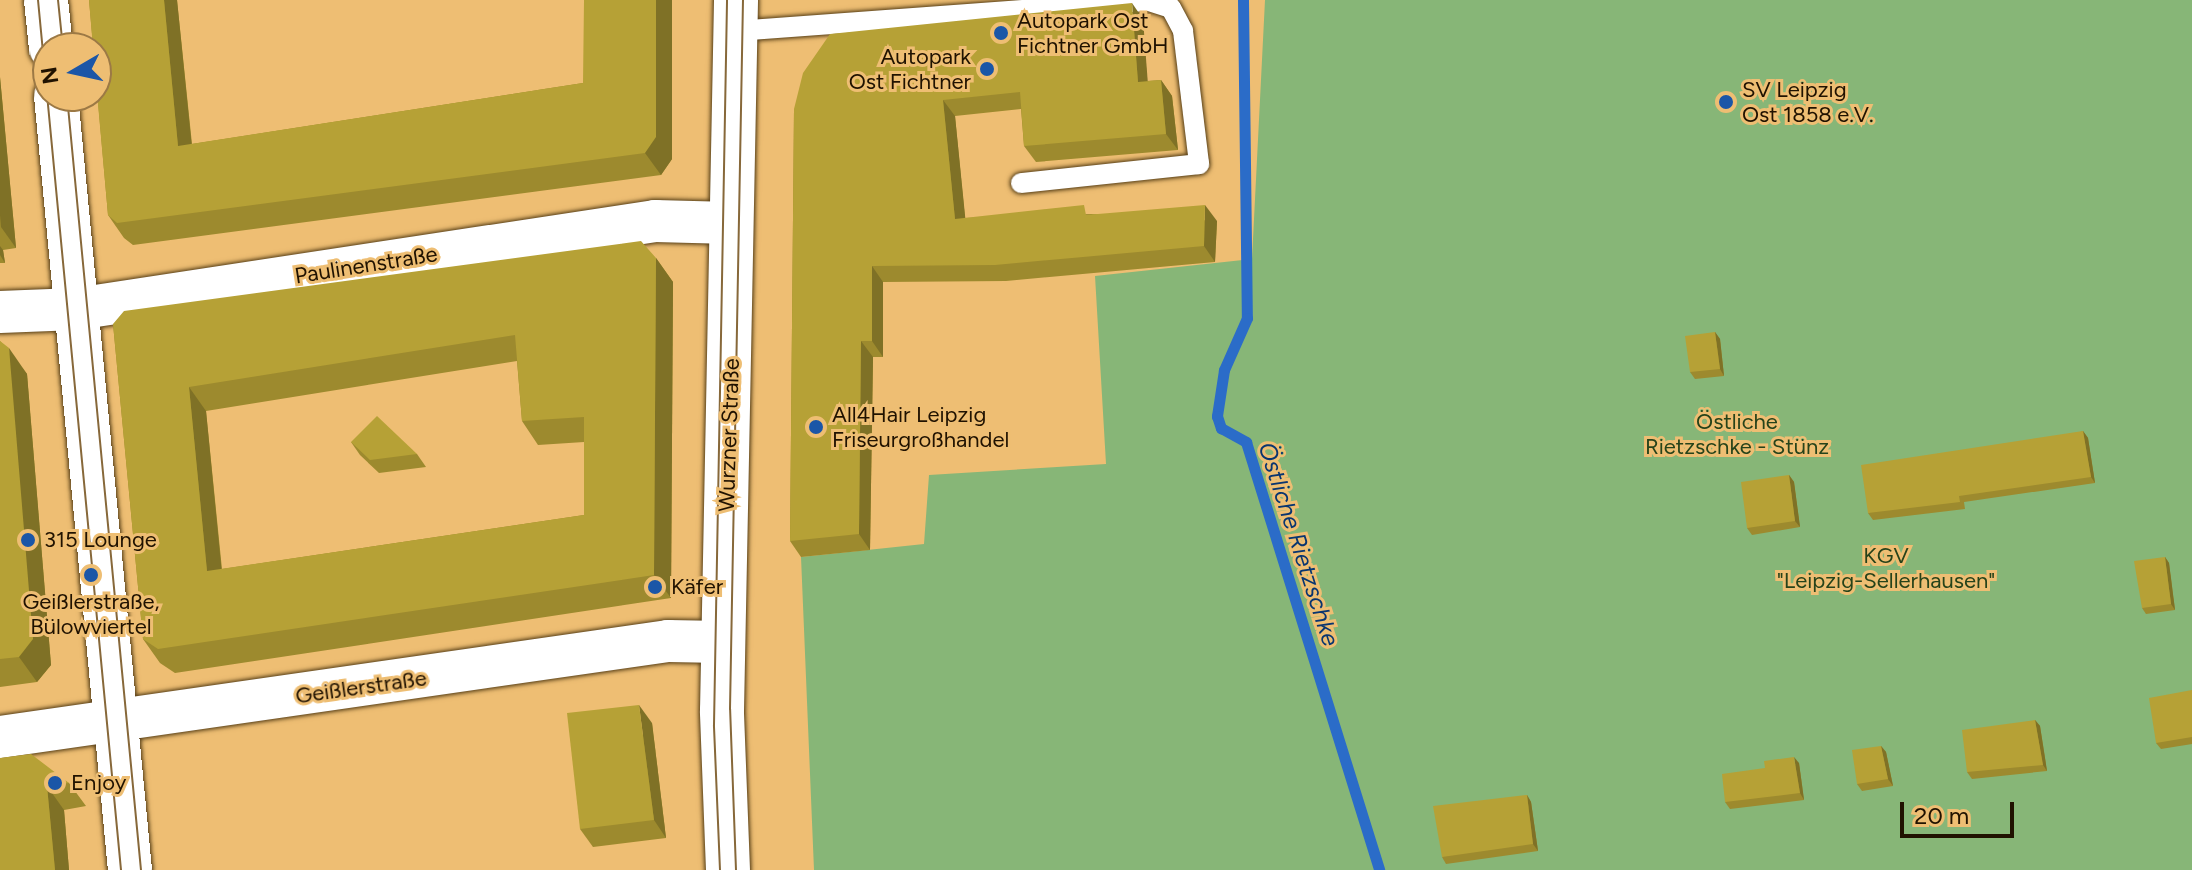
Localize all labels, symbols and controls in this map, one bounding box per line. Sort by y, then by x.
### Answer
place label: Autopark Ost Fichtner GmbH [1017,7,1169,58]
marker: Autopark Ost Fichtner GmbH [992,24,1010,42]
north arrow [32,32,112,112]
place label: Autopark Ost Fichtner [849,43,971,94]
marker: Autopark Ost Fichtner [978,60,996,78]
text: N [35,65,64,86]
place label: SV Leipzig Ost 1858 e.V. [1742,76,1874,128]
marker: SV Leipzig Ost 1858 e.V. [1717,93,1735,111]
street label: Paulinenstraße [293,241,439,289]
street label: Wurzner Straße [713,358,745,512]
place label: All4Hair Leipzig Friseurgroßhandel [832,401,1009,452]
park label: Östliche Rietzschke - Stünz [1645,408,1829,460]
marker: All4Hair Leipzig Friseurgroßhandel [807,418,825,436]
water label: Östliche Rietzschke [1252,438,1346,650]
place label: 315 Lounge [44,527,157,553]
marker: 315 Lounge [19,531,37,549]
park label: KGV "Leipzig-Sellerhausen" [1777,542,1995,594]
marker: Geißlerstraße, Bülowviertel [82,566,100,584]
place label: Käfer [671,574,723,600]
marker: Käfer [646,578,664,596]
place label: Geißlerstraße, Bülowviertel [22,588,160,640]
street label: Geißlerstraße [294,665,428,709]
place label: Enjoy [71,770,126,796]
marker: Enjoy [46,774,64,792]
scale bar [1904,786,2018,836]
text: 20 m [1914,801,1969,830]

